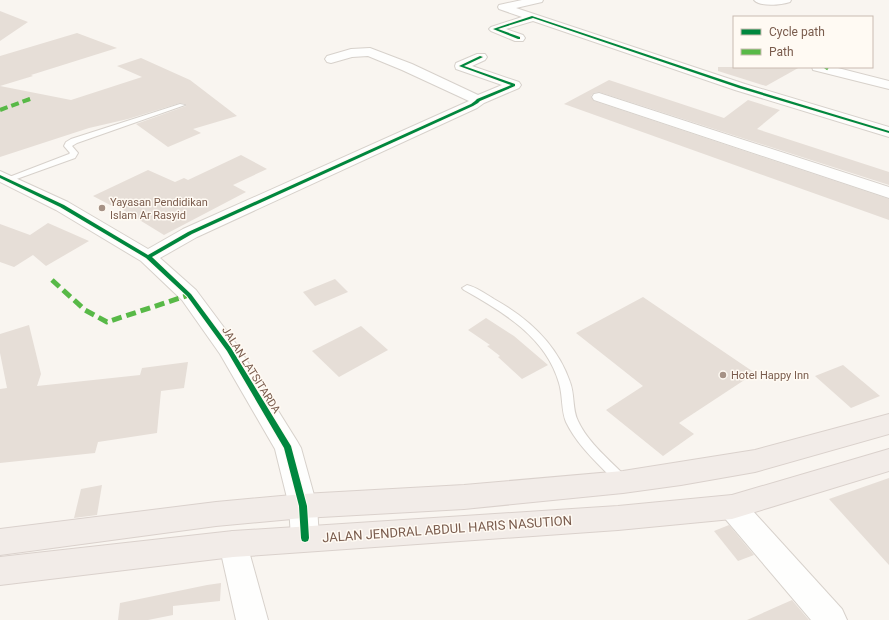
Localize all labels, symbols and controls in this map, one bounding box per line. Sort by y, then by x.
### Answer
legend [733,16,873,68]
text: Cycle path [769,25,825,39]
text: Path [769,45,794,59]
place label: Yayasan Pendidikan Islam Ar Rasyid [110,196,208,222]
marker: Yayasan Pendidikan Islam Ar Rasyid [97,203,107,213]
street label: JALAN LATSITARDA [219,324,283,416]
place label: Hotel Happy Inn [731,369,809,382]
marker: Hotel Happy Inn [718,370,728,380]
street label: JALAN JENDRAL ABDUL HARIS NASUTION [322,513,572,545]

